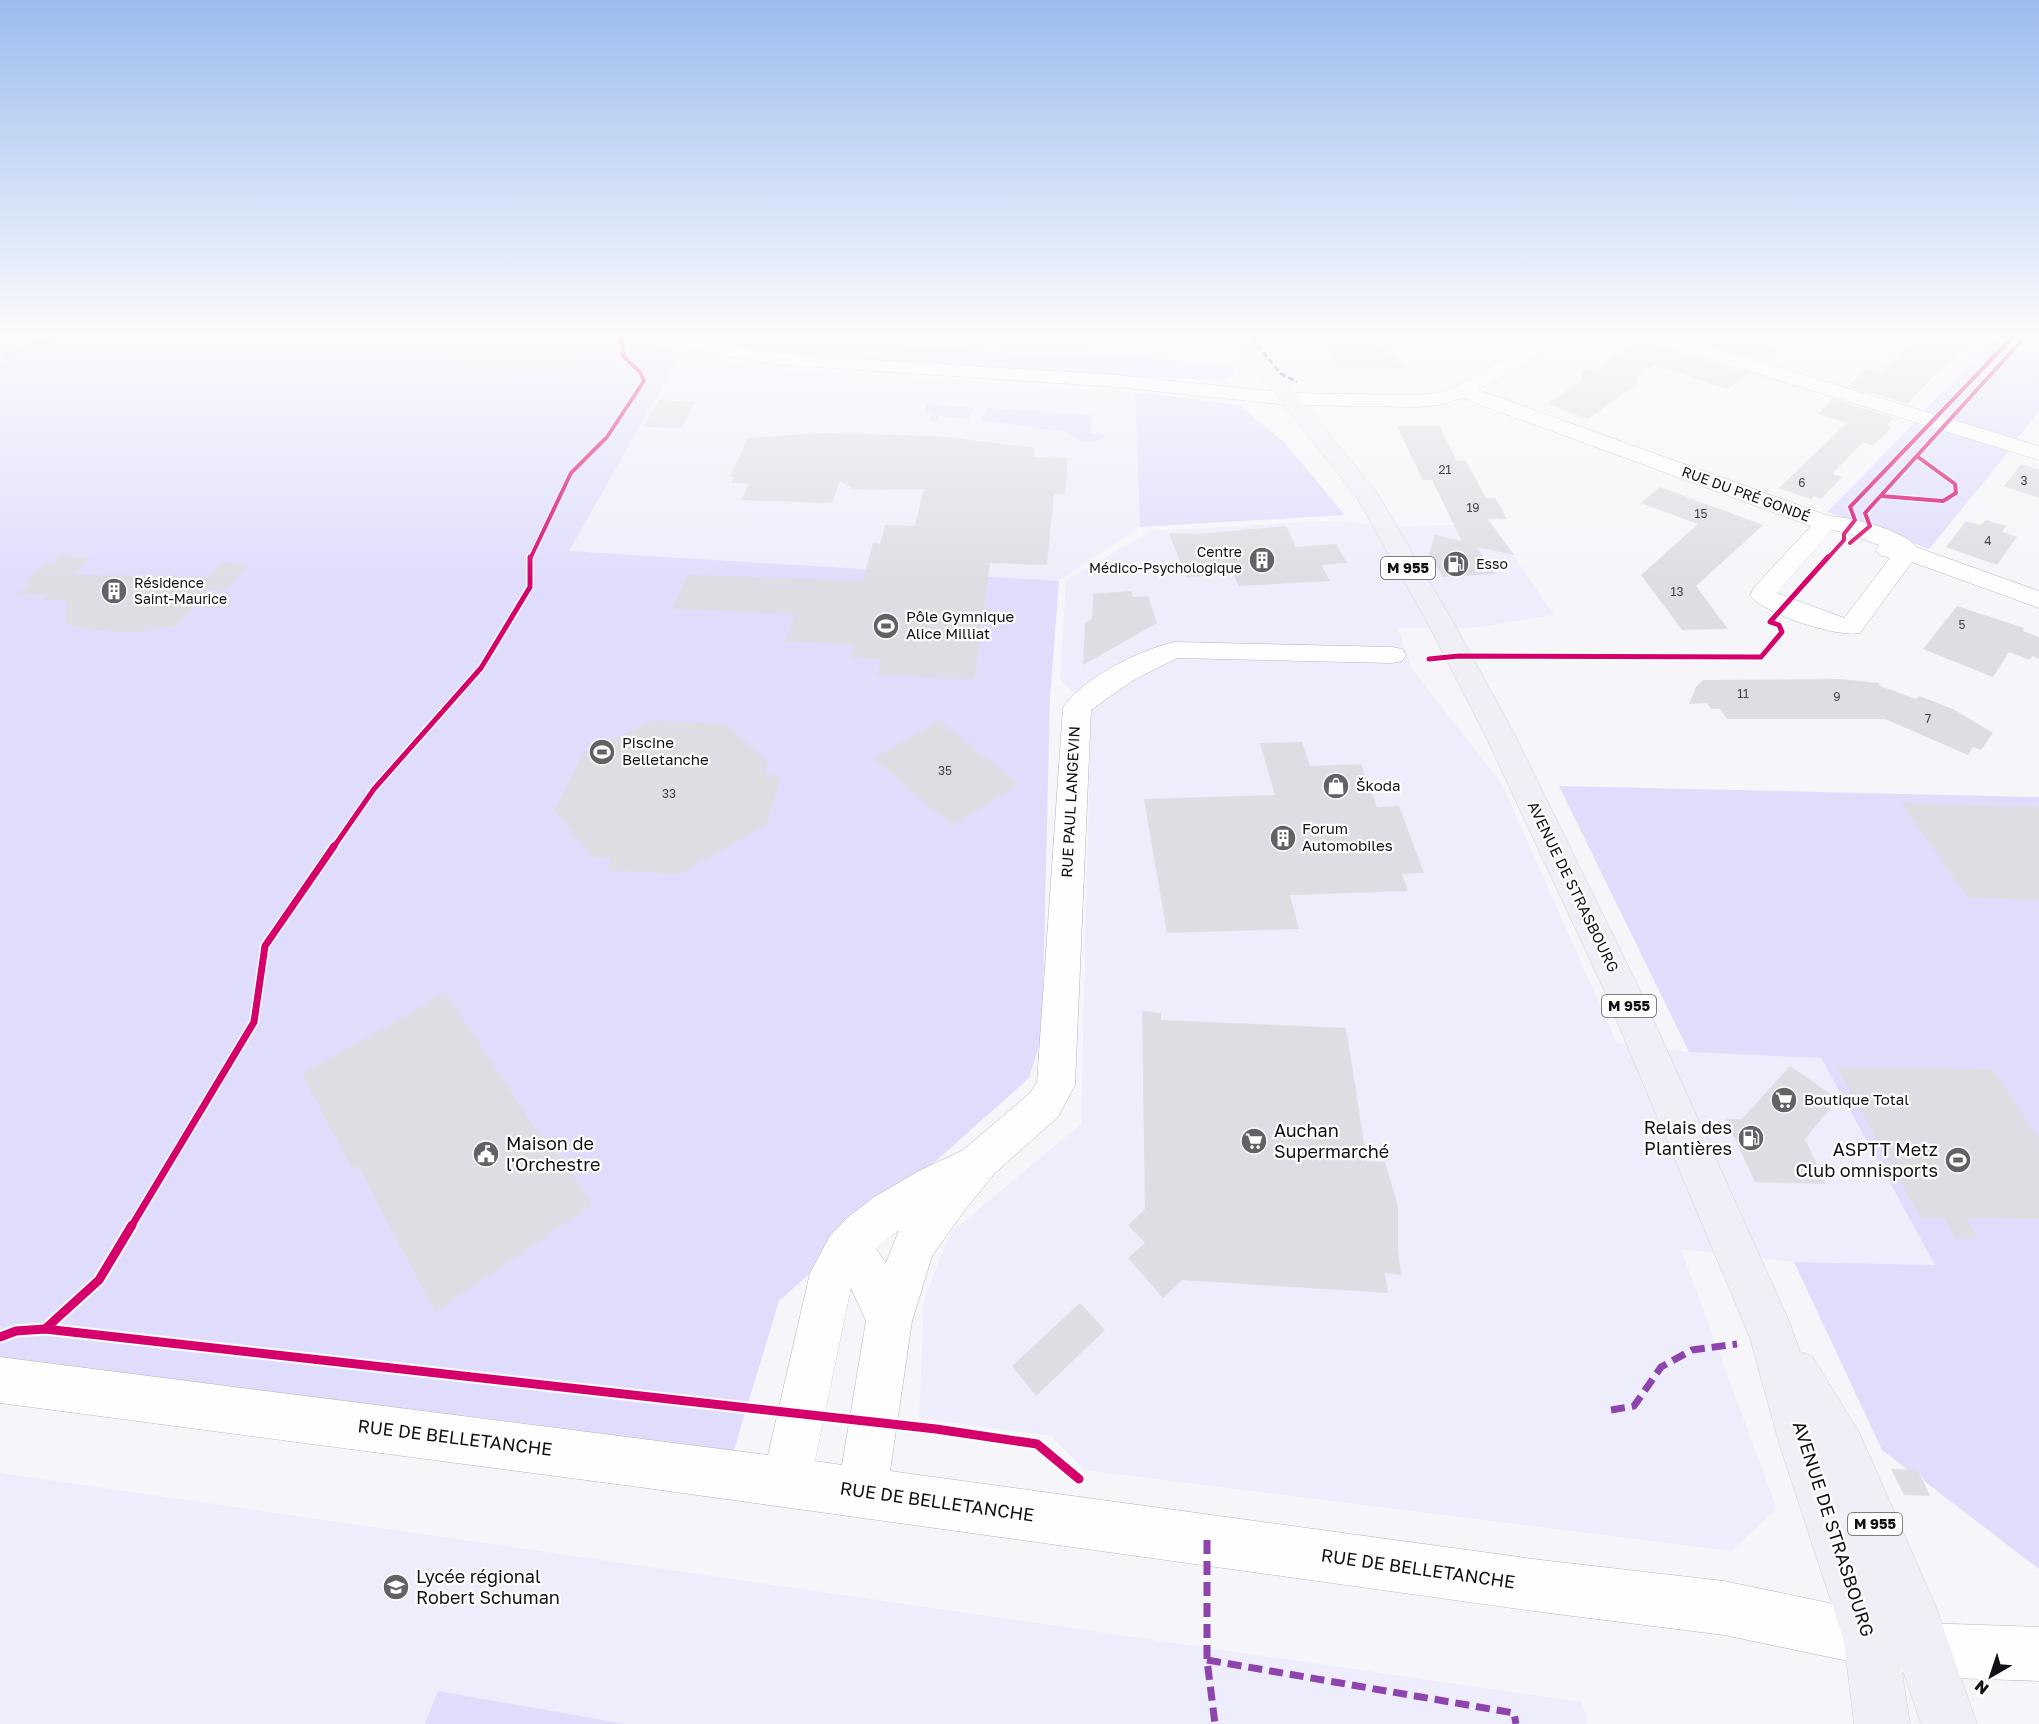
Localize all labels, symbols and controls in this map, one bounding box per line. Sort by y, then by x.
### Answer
house number: 21 [1439,462,1452,477]
street label: RUE DU PRÉ GONDÉ [1680,462,1813,525]
house number: 3 [2020,473,2028,488]
house number: 6 [1798,475,1806,490]
house number: 19 [1466,500,1480,515]
house number: 15 [1695,506,1707,521]
house number: 4 [1984,533,1992,548]
place label: Centre Médico-Psychologique [1089,543,1242,576]
building icon: Centre Médico-Psychologique [1247,545,1277,575]
fuel station icon: Esso [1441,549,1471,579]
place label: Esso [1476,555,1508,572]
road number: M 955 [1381,557,1435,579]
place label: Résidence Saint-Maurice [134,574,227,607]
building icon: Résidence Saint-Maurice [99,576,129,606]
house number: 13 [1671,584,1683,599]
place label: Pôle Gymnique Alice Milliat [906,607,1015,642]
sports icon: Pôle Gymnique Alice Milliat [871,611,901,641]
house number: 5 [1959,617,1966,632]
house number: 11 [1737,686,1749,701]
house number: 9 [1833,689,1841,704]
house number: 7 [1925,711,1931,726]
street label: RUE PAUL LANGEVIN [1057,726,1083,878]
place label: Piscine Belletanche [622,733,709,768]
sports icon: Piscine Belletanche [587,737,617,767]
house number: 35 [938,763,952,778]
shop icon: Škoda [1321,771,1351,801]
place label: Škoda [1356,776,1400,794]
house number: 33 [662,786,676,801]
street label: AVENUE DE STRASBOURG [1525,798,1623,975]
place label: Forum Automobiles [1302,819,1393,854]
building icon: Forum Automobiles [1268,823,1298,853]
road number: M 955 [1602,995,1656,1017]
supermarket icon: Boutique Total [1769,1085,1799,1115]
place label: Boutique Total [1804,1090,1909,1108]
place label: Relais des Plantières [1644,1116,1732,1159]
place label: Auchan Supermarché [1274,1119,1389,1162]
fuel station icon: Relais des Plantières [1736,1123,1766,1153]
supermarket icon: Auchan Supermarché [1239,1126,1269,1156]
place label: Maison de l'Orchestre [506,1132,601,1175]
place label: ASPTT Metz Club omnisports [1795,1138,1938,1181]
public building icon: Maison de l'Orchestre [471,1139,501,1169]
sports icon: ASPTT Metz Club omnisports [1943,1145,1973,1175]
street label: RUE DE BELLETANCHE [357,1414,554,1460]
street label: AVENUE DE STRASBOURG [1789,1418,1879,1639]
street label: RUE DE BELLETANCHE [839,1476,1036,1526]
road number: M 955 [1848,1513,1902,1535]
street label: RUE DE BELLETANCHE [1320,1543,1517,1593]
place label: Lycée régional Robert Schuman [416,1565,560,1608]
school or university icon: Lycée régional Robert Schuman [381,1572,411,1602]
north arrow [1961,1646,2021,1706]
text: N [1971,1676,1993,1699]

